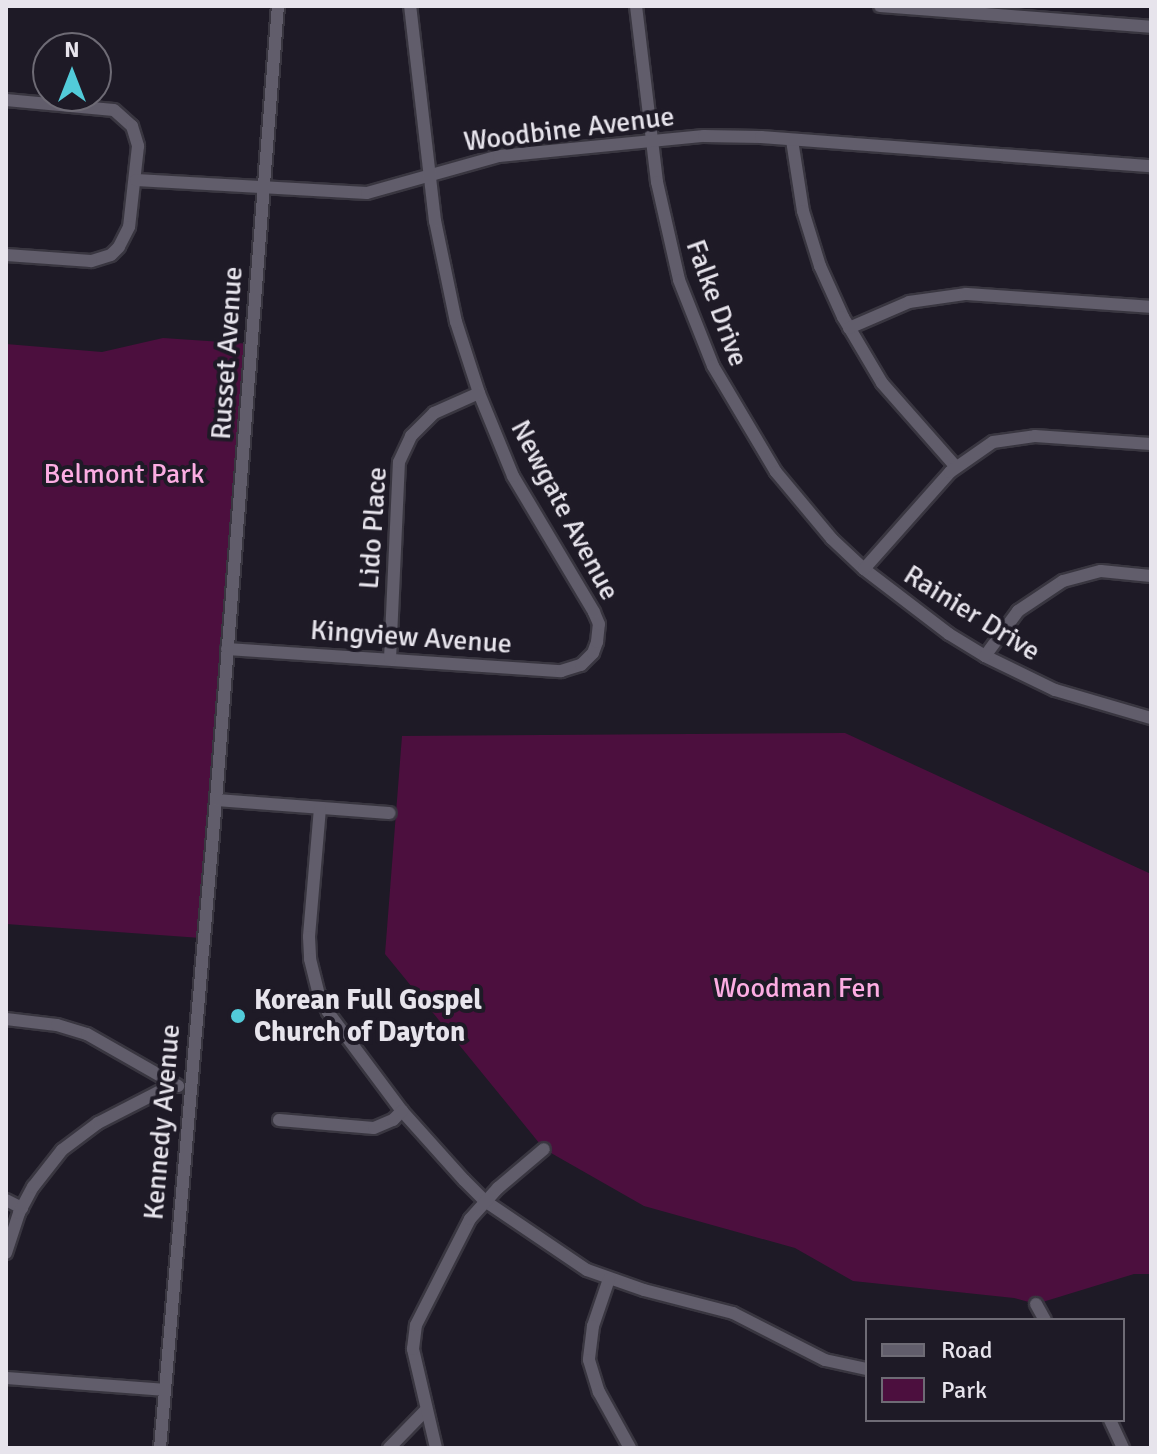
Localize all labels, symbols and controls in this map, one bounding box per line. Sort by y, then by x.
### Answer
north arrow [32,32,112,112]
text: N [64,36,80,63]
street label: Woodbine Avenue [462,99,676,159]
street label: Falke Drive [679,235,755,371]
street label: Russet Avenue [204,265,250,441]
street label: Newgate Avenue [503,414,627,606]
park label: Belmont Park [43,457,205,491]
street label: Lido Place [352,466,394,590]
street label: Rainier Drive [898,558,1046,668]
street label: Kingview Avenue [309,613,513,661]
park label: Woodman Fen [713,971,881,1005]
place label: Korean Full Gospel Church of Dayton [254,983,482,1049]
marker: Korean Full Gospel Church of Dayton [229,1007,247,1025]
street label: Kennedy Avenue [137,1023,187,1221]
legend [865,1318,1125,1422]
text: Road [941,1335,992,1365]
text: Park [941,1375,987,1405]

